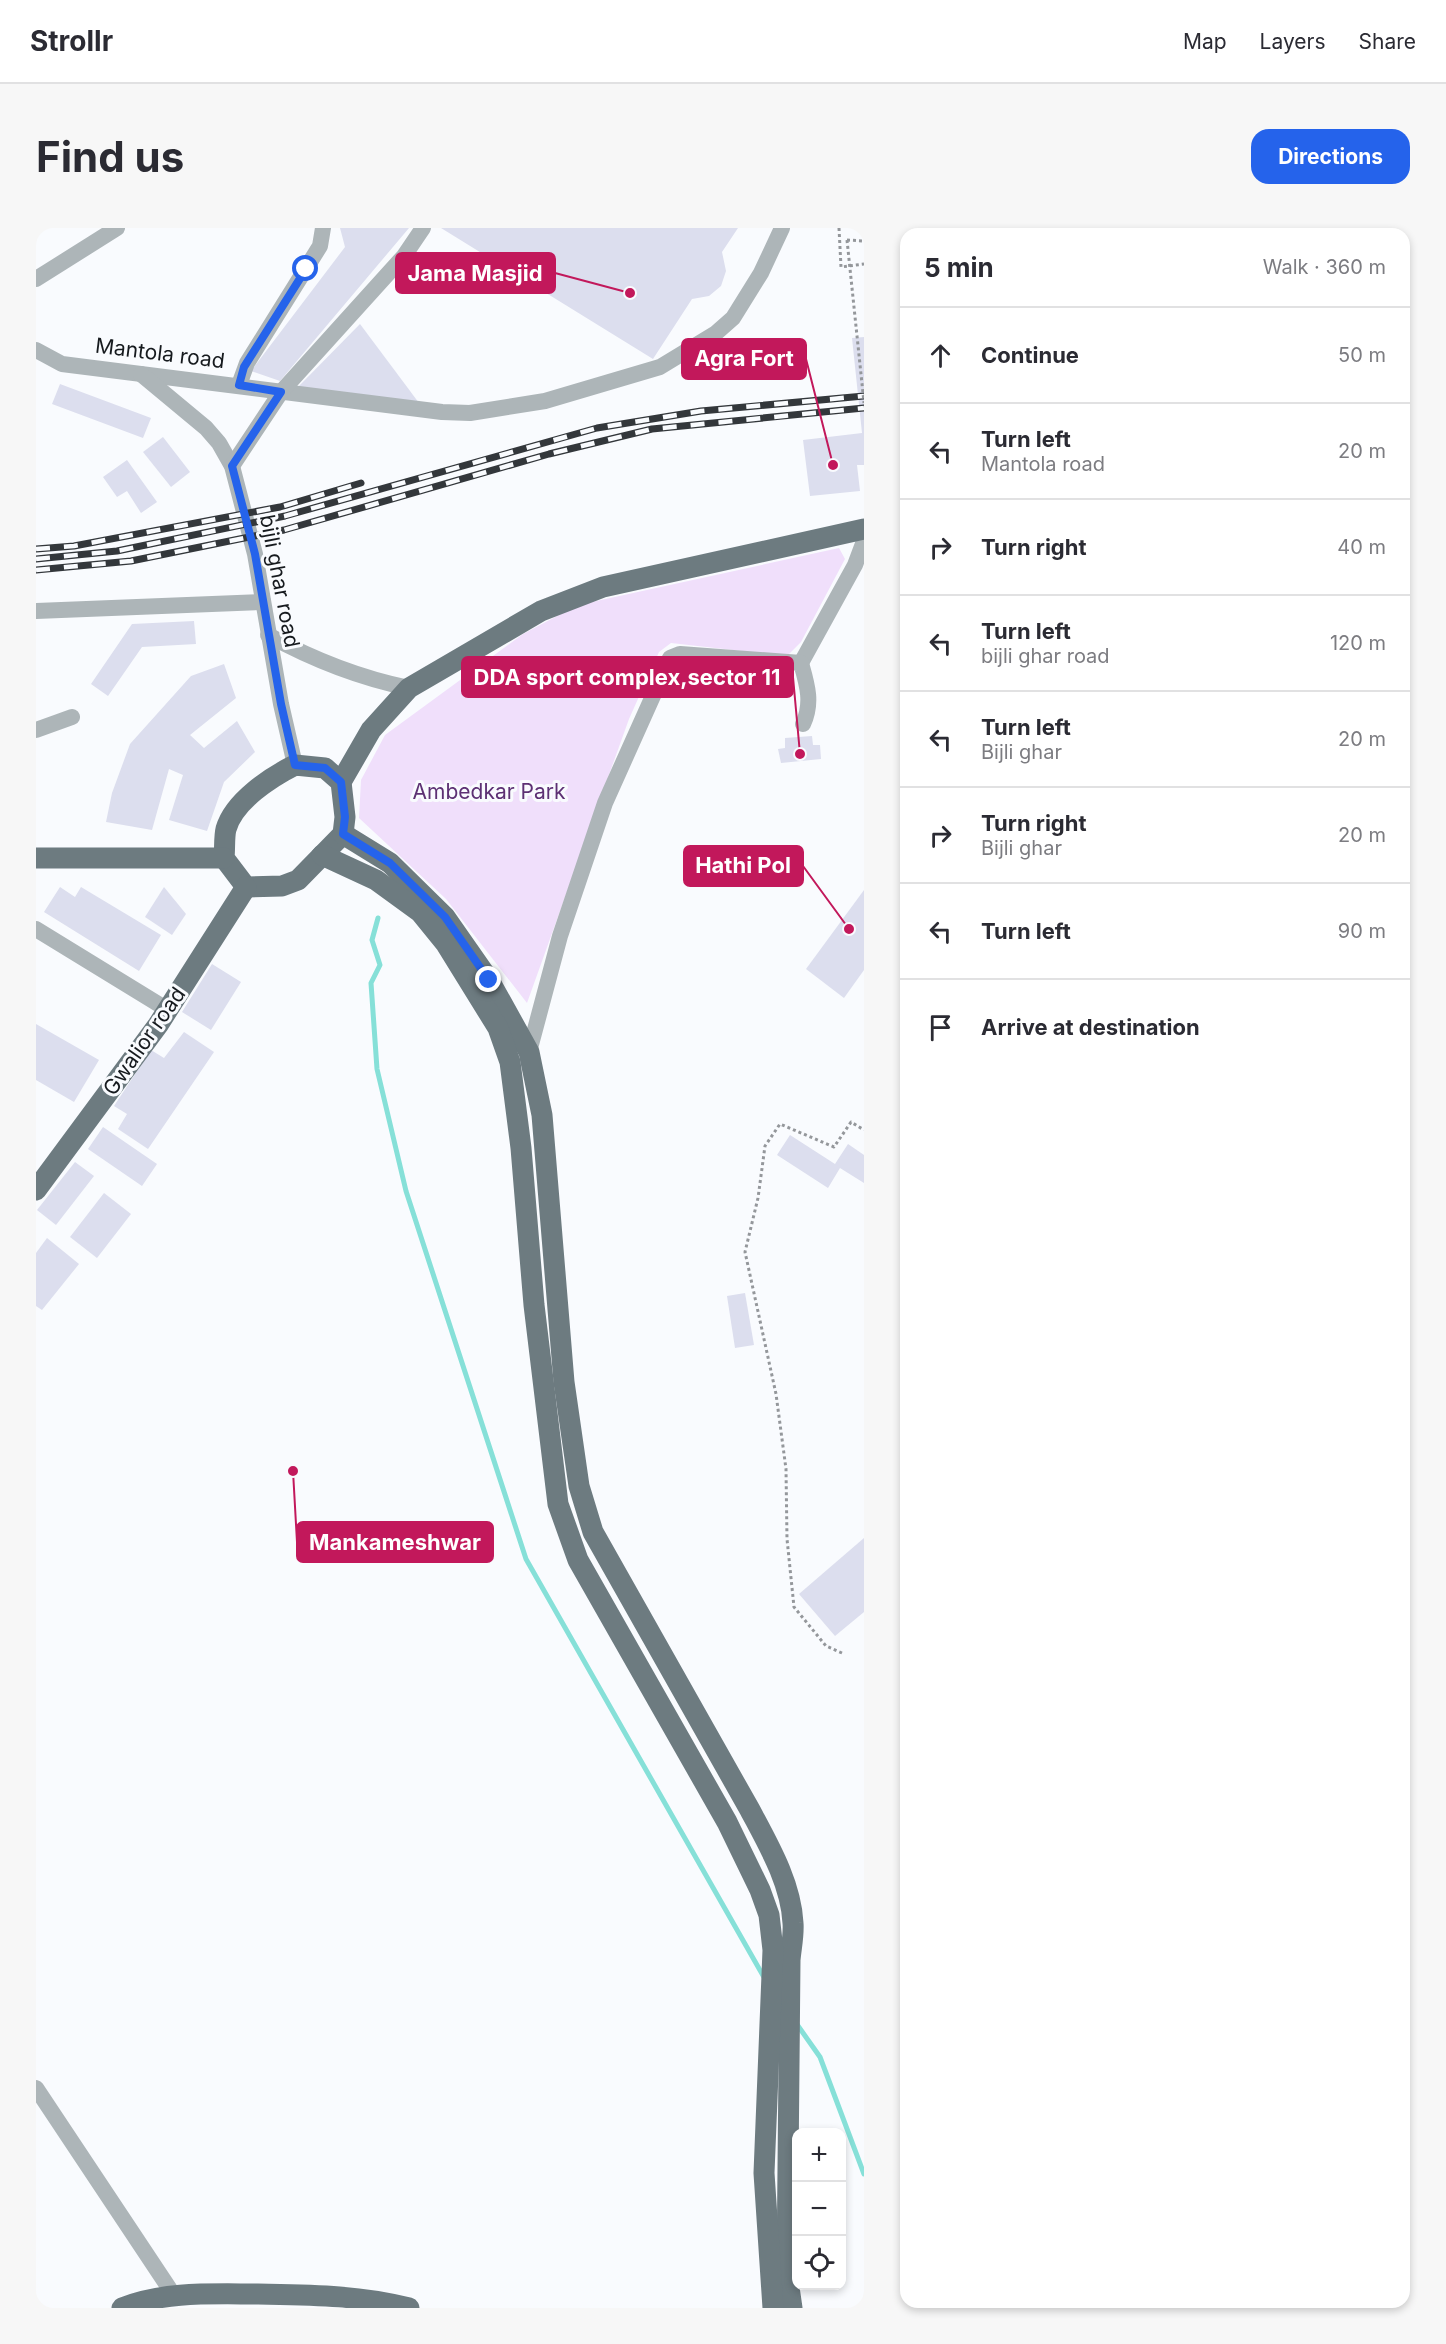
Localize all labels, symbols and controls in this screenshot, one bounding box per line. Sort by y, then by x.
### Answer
text: Strollr [30,24,113,58]
text: Map [1183,29,1227,54]
text: Layers [1260,29,1326,54]
text: Share [1359,29,1416,54]
button: Directions [1251,129,1410,184]
text: Find us [36,131,184,182]
text: 5 min [924,252,994,283]
callout: Jama Masjid [396,253,555,293]
route start [292,255,318,281]
text: Walk · 360 m [1263,255,1386,279]
text: Jama Masjid [407,260,543,286]
street label: Mantola road [94,333,226,373]
callout: Agra Fort [682,339,806,379]
icon: ahead [924,339,957,372]
text: Continue [981,342,1079,368]
text: 50 m [1338,343,1386,367]
text: Agra Fort [694,345,794,371]
text: Turn left [981,426,1071,452]
icon: left [924,435,957,468]
text: 20 m [1338,439,1386,463]
text: Mantola road [981,452,1105,476]
street label: bijli ghar road [255,512,305,650]
icon: right [924,531,957,564]
text: Turn right [981,534,1087,560]
text: 40 m [1337,535,1386,559]
text: Turn left [981,618,1071,644]
icon: left [924,627,957,660]
text: 120 m [1330,631,1386,655]
text: bijli ghar road [981,644,1110,668]
callout: DDA sport complex,sector 11 [462,657,793,697]
text: DDA sport complex,sector 11 [474,664,780,690]
text: Turn left [981,714,1071,740]
icon: left [924,723,957,756]
text: 20 m [1338,727,1386,751]
text: Bijli ghar [981,740,1062,764]
park label: Ambedkar Park [413,779,566,804]
text: Turn right [981,810,1087,836]
icon: right [924,819,957,852]
text: 20 m [1338,823,1386,847]
text: Bijli ghar [981,836,1062,860]
callout: Hathi Pol [684,846,803,886]
text: Hathi Pol [695,852,791,878]
icon: left [924,915,957,948]
text: Turn left [981,918,1071,944]
text: 90 m [1338,919,1386,943]
route end [475,966,501,992]
street label: Gwalior road [98,982,190,1100]
icon: arrive [924,1011,957,1044]
text: Arrive at destination [981,1014,1200,1040]
callout: Mankameshwar [297,1522,493,1562]
text: Mankameshwar [309,1529,481,1555]
map controls [792,2128,846,2290]
button: + [792,2128,846,2182]
button: − [792,2182,846,2236]
button: locate [792,2236,846,2290]

